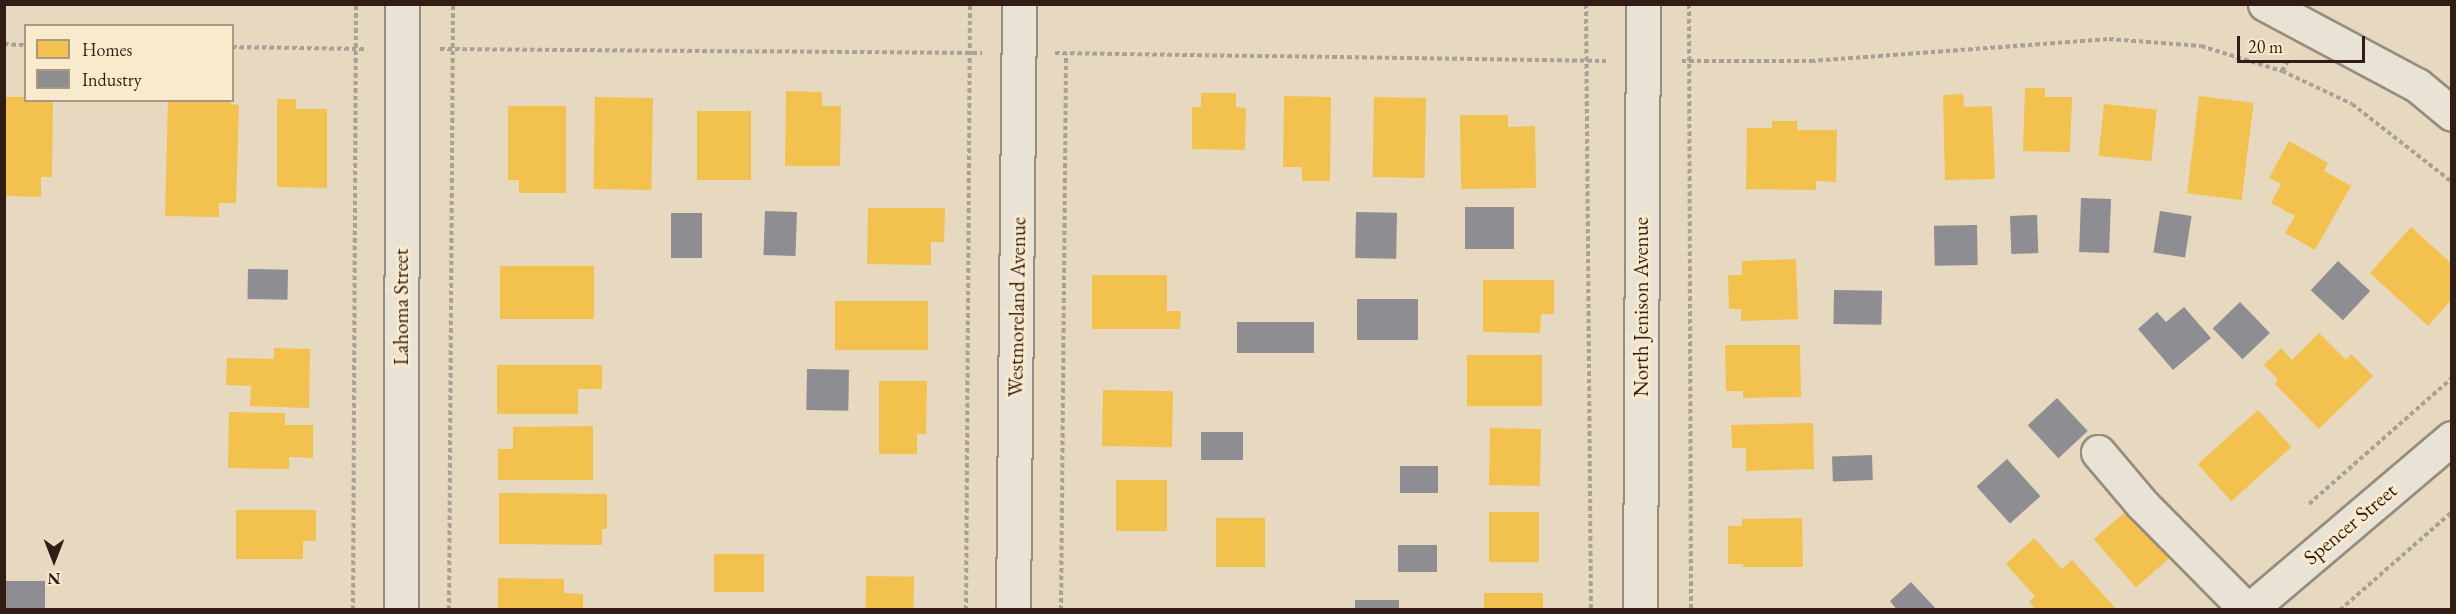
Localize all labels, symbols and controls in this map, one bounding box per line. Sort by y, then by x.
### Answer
legend [24,24,234,102]
scale bar [2240,24,2368,62]
text: 20 m [2248,35,2283,58]
text: Homes [82,38,132,61]
text: Industry [82,68,142,91]
street label: Westmoreland Avenue [1003,217,1031,397]
street label: North Jenison Avenue [1628,217,1654,397]
street label: Lahoma Street [388,249,414,365]
street label: Spencer Street [2298,478,2402,570]
north arrow [24,530,84,590]
text: N [48,568,60,589]

